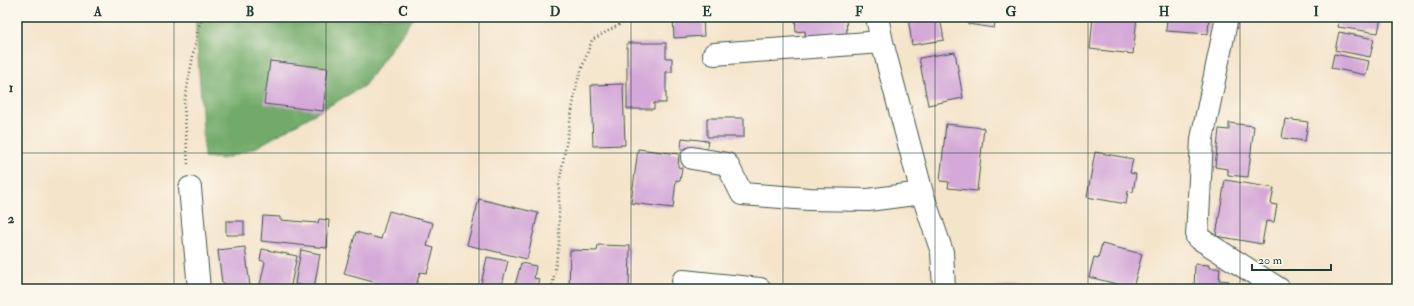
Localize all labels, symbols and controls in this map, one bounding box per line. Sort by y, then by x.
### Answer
text: A [93,4,103,20]
text: B [246,4,254,20]
text: C [398,4,408,20]
text: D [550,4,561,20]
text: E [702,4,712,20]
text: F [855,4,864,20]
text: G [1006,4,1017,20]
text: H [1159,4,1170,20]
text: I [1313,4,1319,20]
text: 1 [9,80,14,96]
text: 2 [8,211,15,227]
scale bar [1252,246,1331,272]
text: 20 m [1258,253,1283,268]

